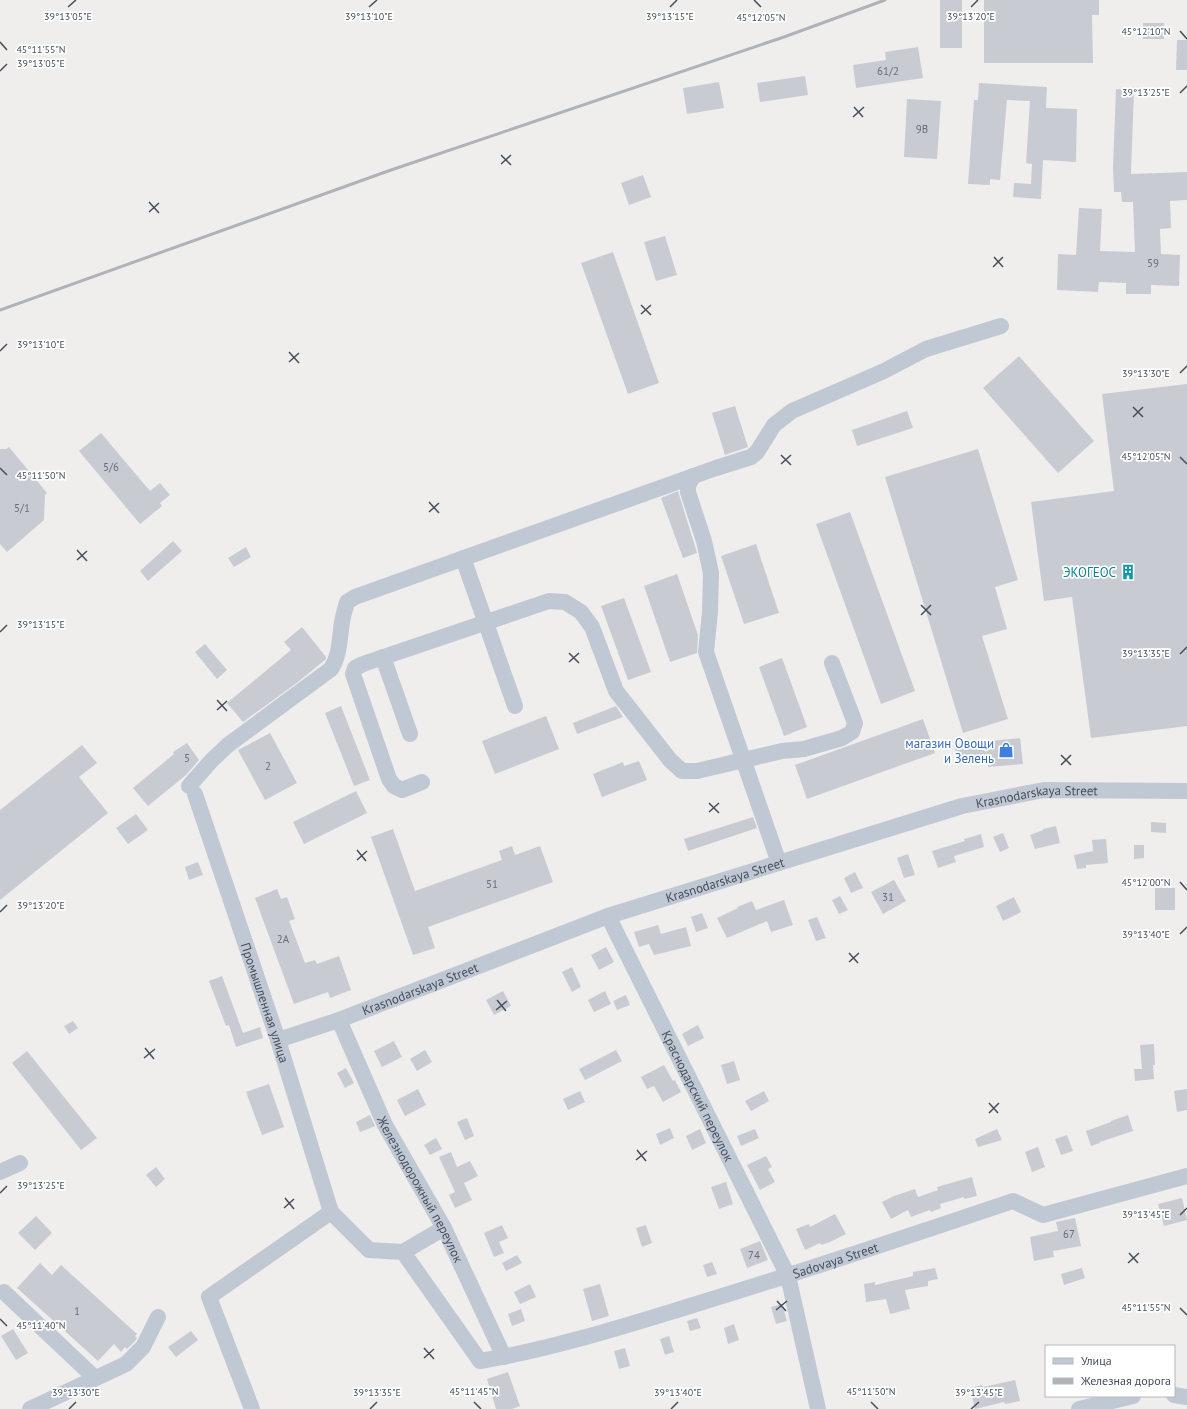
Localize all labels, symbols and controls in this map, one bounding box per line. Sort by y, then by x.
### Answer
text: 39°13'05"E [44,10,92,23]
text: 39°13'10"E [345,10,393,23]
text: 39°13'15"E [646,10,694,23]
text: 39°13'20"E [947,10,995,23]
text: 45°12'05"N [736,11,786,24]
text: 45°12'10"N [1121,25,1171,38]
text: 45°11'55"N [16,43,66,56]
text: 39°13'05"E [17,57,65,70]
house number: 61/2 [877,64,899,78]
text: 39°13'25"E [1122,86,1170,99]
house number: 9В [916,122,928,136]
house number: 59 [1147,256,1159,270]
text: 39°13'10"E [17,338,65,351]
text: 39°13'30"E [1122,367,1170,380]
text: 45°12'05"N [1121,450,1171,463]
house number: 5/6 [103,460,119,474]
text: 45°11'50"N [16,469,66,482]
house number: 5/1 [14,501,30,515]
building icon: ЭКОГЕОС [1119,563,1137,581]
place label: ЭКОГЕОС [1063,564,1116,581]
text: 39°13'15"E [17,618,65,631]
text: 39°13'35"E [1122,647,1170,660]
place label: магазин Овощи и Зелень [905,735,994,767]
shop icon: магазин Овощи и Зелень [997,741,1015,759]
house number: 5 [184,751,190,765]
house number: 2 [265,759,271,773]
street label: Krasnodarskaya Street [974,782,1098,812]
street label: Krasnodarskaya Street [664,854,787,907]
text: 45°12'00"N [1121,876,1171,889]
house number: 51 [486,877,498,891]
house number: 31 [882,890,894,904]
text: 39°13'20"E [17,899,65,912]
text: 39°13'40"E [1122,928,1170,941]
house number: 2А [277,932,290,946]
street label: Промышленная улица [237,940,292,1065]
street label: Krasnodarskaya Street [360,959,481,1019]
street label: Краснодарский переулок [658,1028,738,1165]
street label: Железнодорожный переулок [373,1113,467,1266]
text: 39°13'25"E [17,1179,65,1192]
text: 39°13'45"E [1122,1208,1170,1221]
house number: 67 [1063,1227,1075,1241]
street label: Sadovaya Street [790,1238,881,1282]
house number: 74 [748,1248,760,1262]
text: 45°11'55"N [1121,1301,1171,1314]
house number: 1 [74,1304,80,1318]
text: 45°11'40"N [16,1319,66,1332]
legend [1045,1345,1175,1397]
text: Улица [1081,1353,1112,1368]
text: Железная дорога [1080,1373,1171,1388]
text: 45°11'45"N [449,1385,499,1398]
text: 45°11'50"N [846,1385,896,1398]
text: 39°13'30"E [52,1386,100,1399]
text: 39°13'35"E [353,1386,401,1399]
text: 39°13'40"E [654,1386,702,1399]
text: 39°13'45"E [955,1386,1003,1399]

